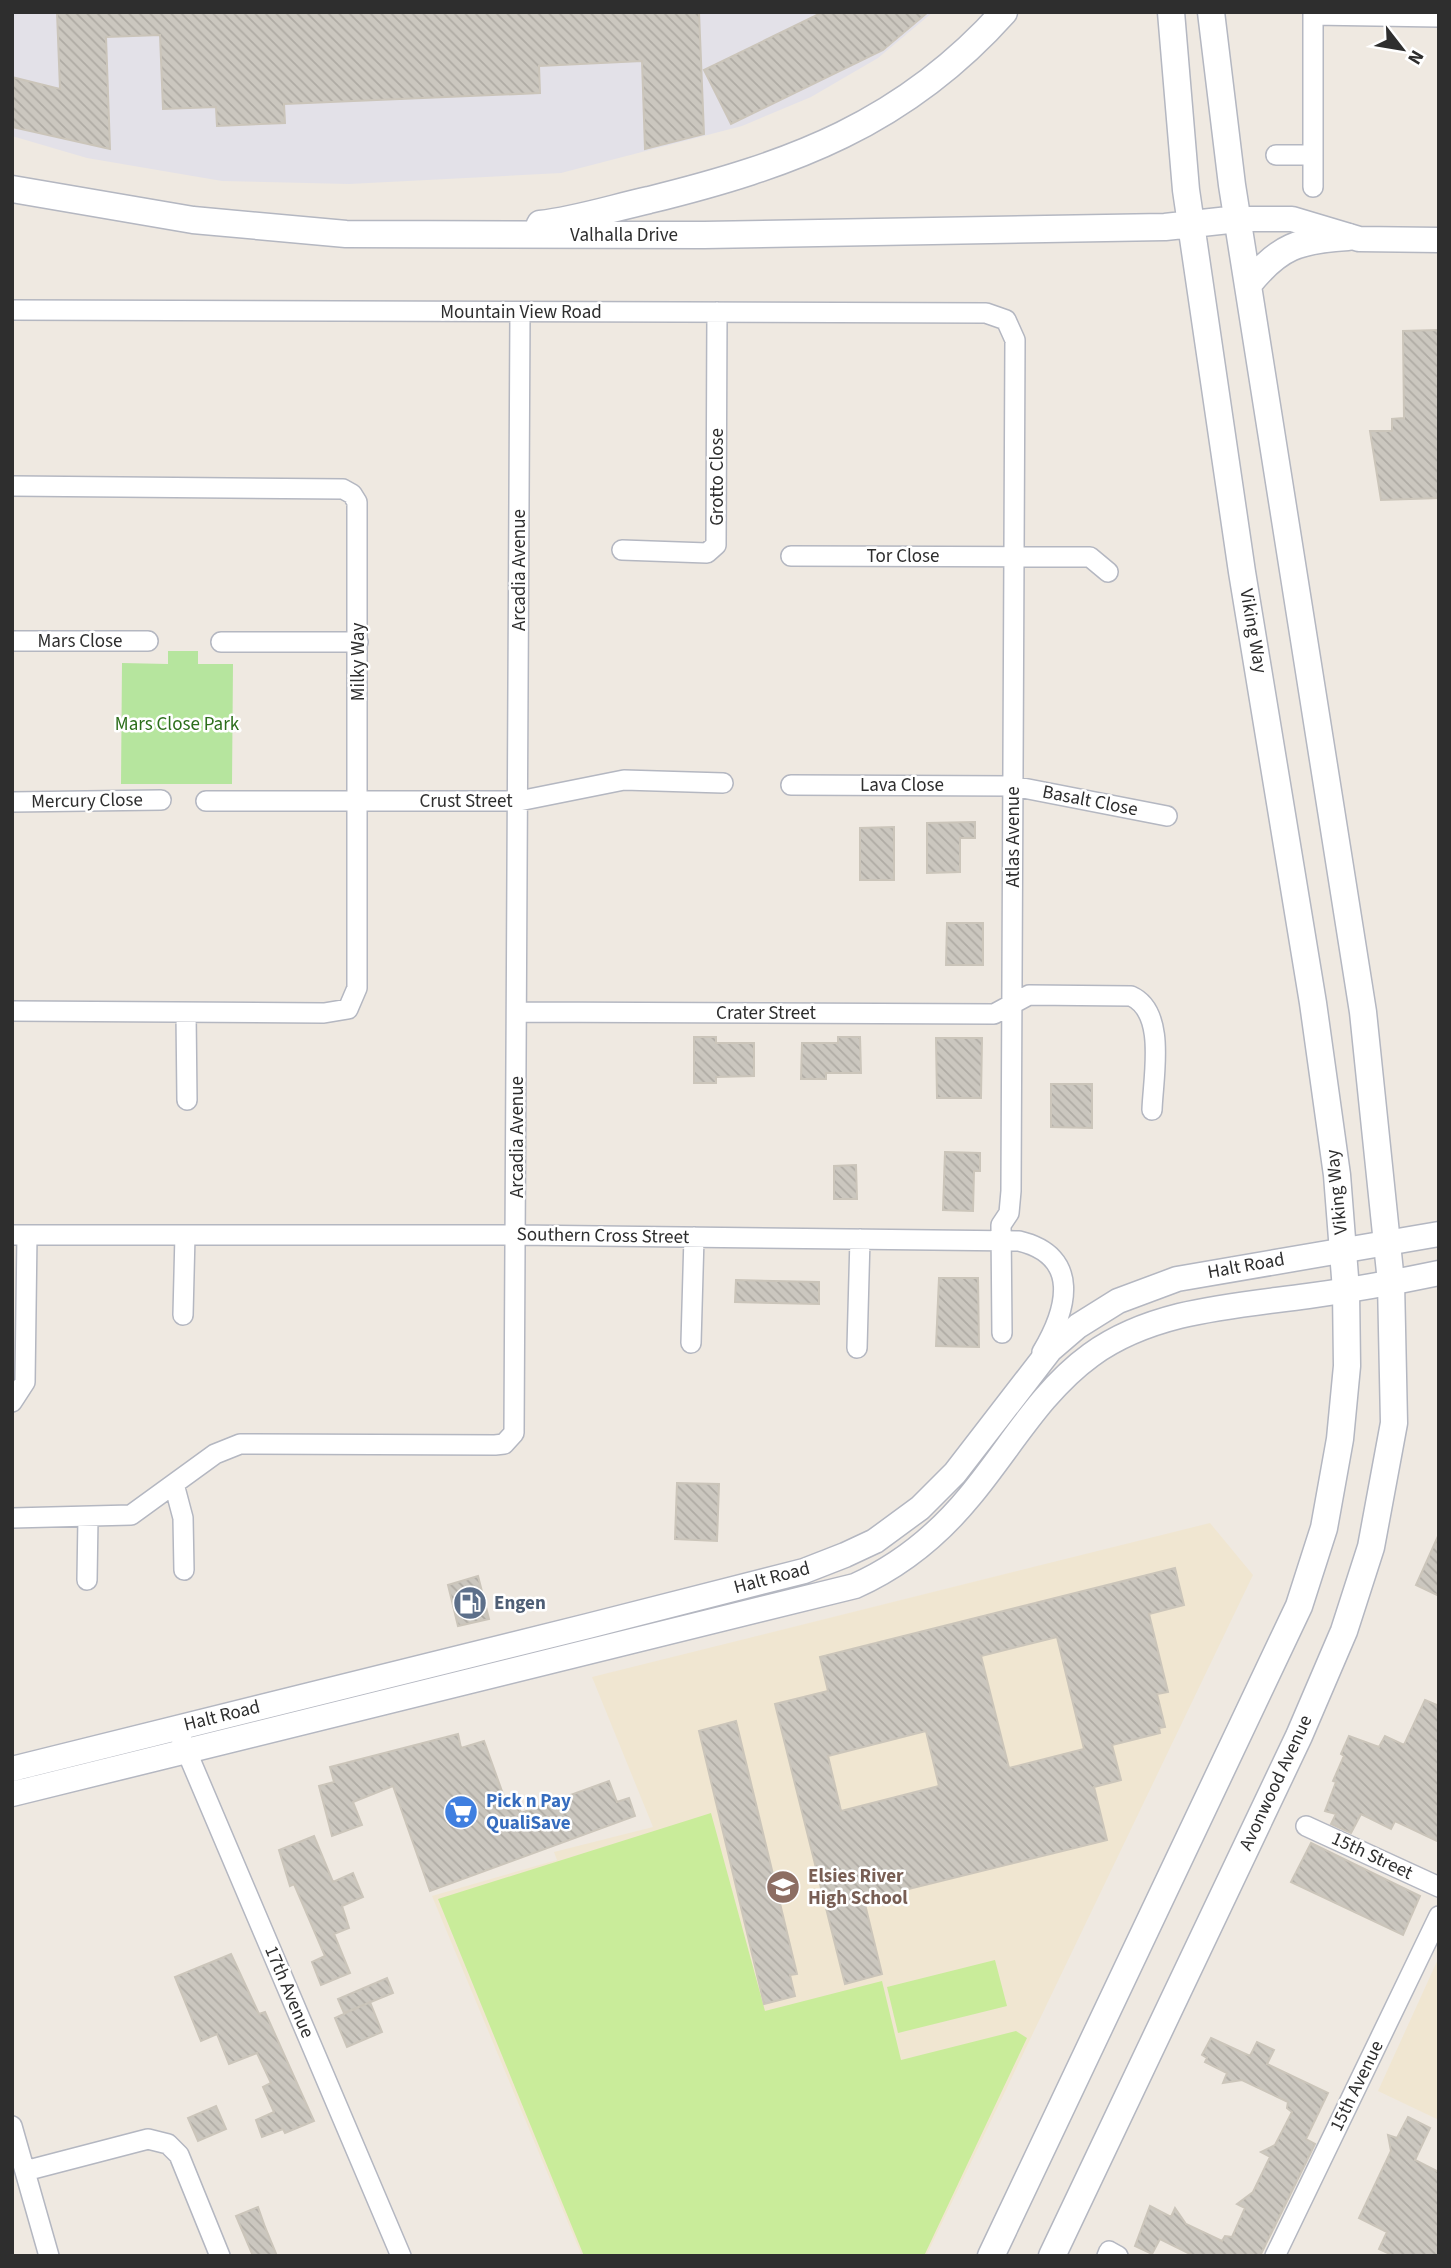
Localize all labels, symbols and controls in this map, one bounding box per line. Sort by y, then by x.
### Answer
north arrow [1367,14,1437,84]
text: N [1400,45,1430,69]
street label: Valhalla Drive [570,222,678,249]
street label: Mountain View Road [440,299,602,326]
street label: Grotto Close [704,428,731,526]
street label: Arcadia Avenue [506,509,533,631]
street label: Tor Close [867,543,939,570]
street label: Viking Way [1232,587,1274,676]
street label: Milky Way [345,623,372,701]
street label: Mars Close [37,628,123,655]
park label: Mars Close Park [115,711,240,738]
street label: Lava Close [860,772,944,799]
street label: Basalt Close [1040,779,1140,823]
street label: Atlas Avenue [1000,786,1027,888]
street label: Mercury Close [31,787,143,815]
street label: Crust Street [419,788,513,815]
street label: Crater Street [716,1000,817,1027]
street label: Arcadia Avenue [504,1076,531,1198]
street label: Viking Way [1319,1148,1355,1236]
street label: Southern Cross Street [516,1221,690,1251]
street label: Halt Road [1205,1246,1287,1286]
street label: Halt Road [731,1555,813,1601]
fuel station icon: Engen [451,1584,489,1622]
place label: Engen [494,1590,546,1617]
street label: Halt Road [181,1693,263,1739]
street label: Avonwood Avenue [1233,1711,1319,1855]
place label: Pick n Pay QualiSave [486,1788,571,1837]
supermarket icon: Pick n Pay QualiSave [442,1793,480,1831]
street label: 15th Street [1327,1825,1418,1887]
place label: Elsies River High School [808,1863,908,1912]
school or university icon: Elsies River High School [764,1868,802,1906]
street label: 17th Avenue [257,1942,321,2042]
street label: 15th Avenue [1323,2036,1391,2136]

